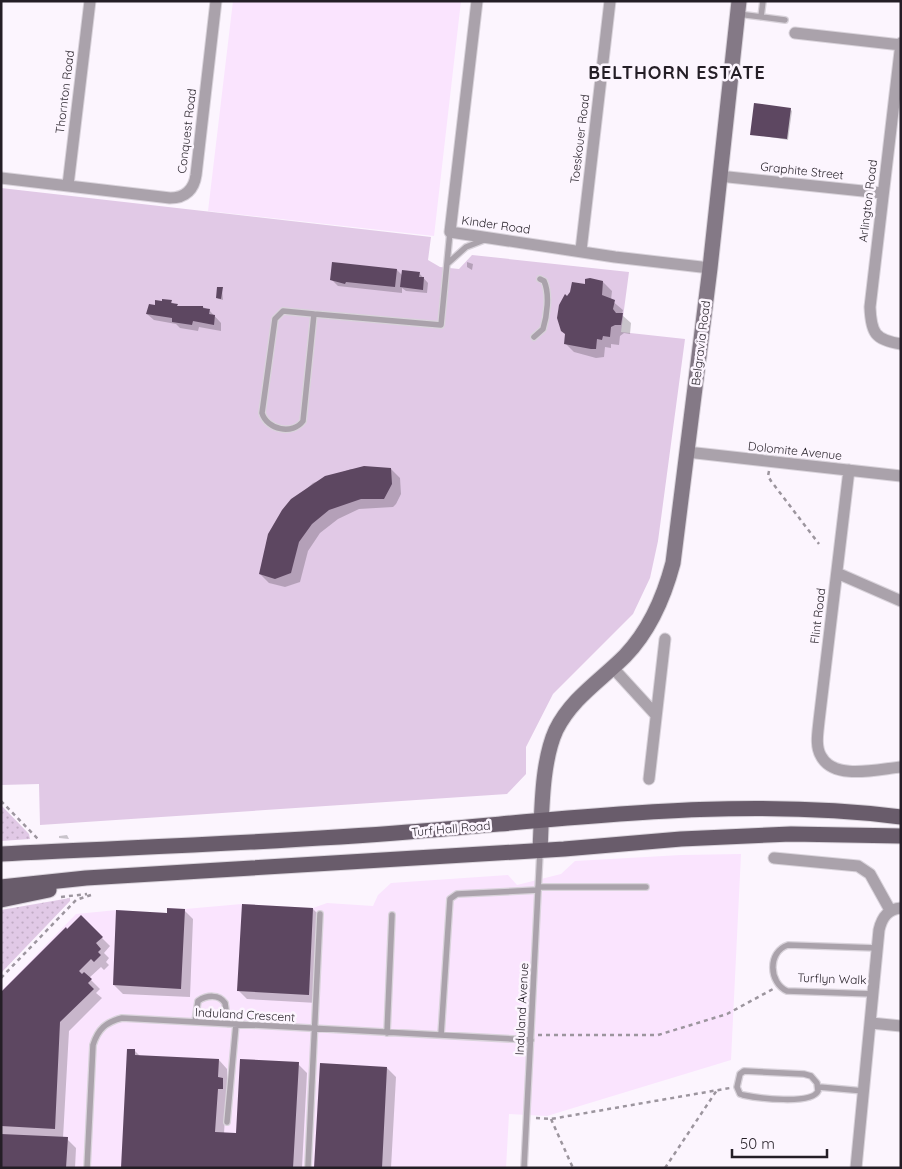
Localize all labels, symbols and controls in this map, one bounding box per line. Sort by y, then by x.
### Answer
street label: Thornton Road [52,49,77,135]
district label: BELTHORN ESTATE [588,61,766,84]
street label: Conquest Road [174,88,199,174]
street label: Toeskouer Road [567,93,592,185]
street label: Graphite Street [760,159,844,182]
street label: Arlington Road [855,159,880,243]
street label: Kinder Road [461,212,531,237]
street label: Belgravia Road [688,300,713,386]
street label: Dolomite Avenue [747,438,843,463]
street label: Flint Road [807,587,828,645]
street label: Turf Hall Road [411,818,491,839]
street label: Induland Avenue [512,962,531,1056]
street label: Turflyn Walk [797,970,867,987]
street label: Induland Crescent [195,1004,296,1025]
scale bar [732,1126,827,1158]
text: 50 m [740,1134,775,1153]

